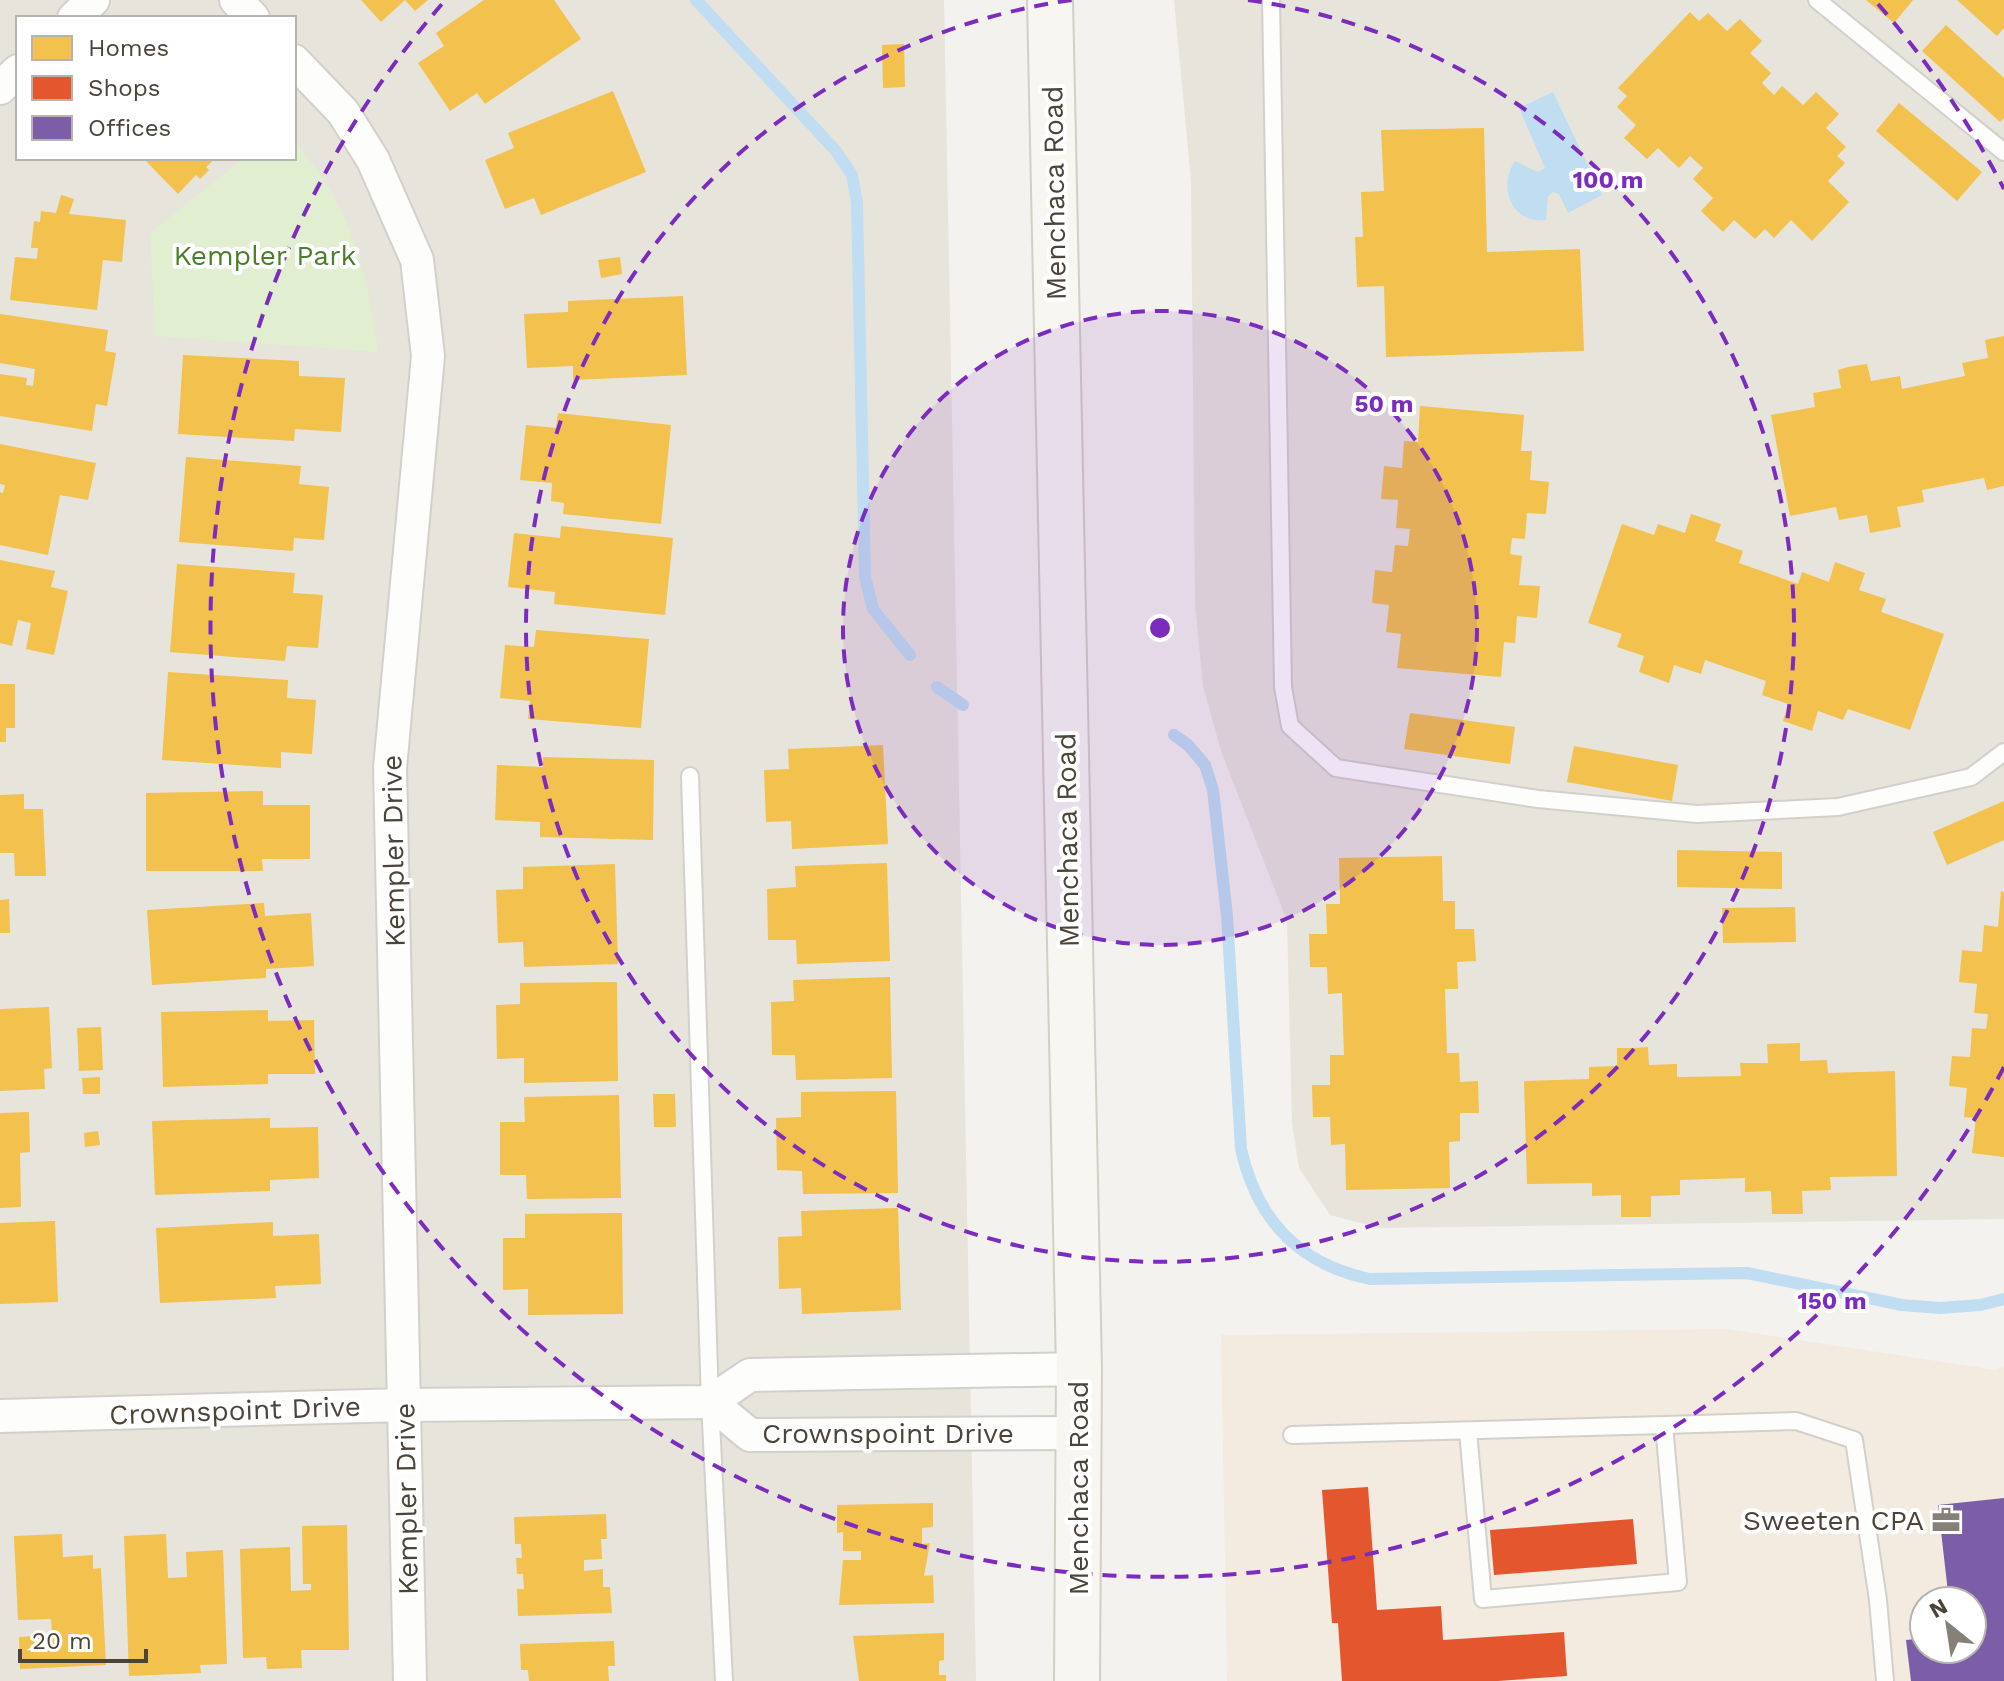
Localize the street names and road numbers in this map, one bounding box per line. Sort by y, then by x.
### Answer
street label: Menchaca Road [1036,85,1073,301]
street label: Menchaca Road [1049,732,1086,948]
street label: Kempler Drive [375,755,412,947]
street label: Menchaca Road [1062,1381,1095,1595]
street label: Crownspoint Drive [109,1390,361,1431]
street label: Kempler Drive [388,1403,425,1595]
street label: Crownspoint Drive [762,1417,1014,1450]

